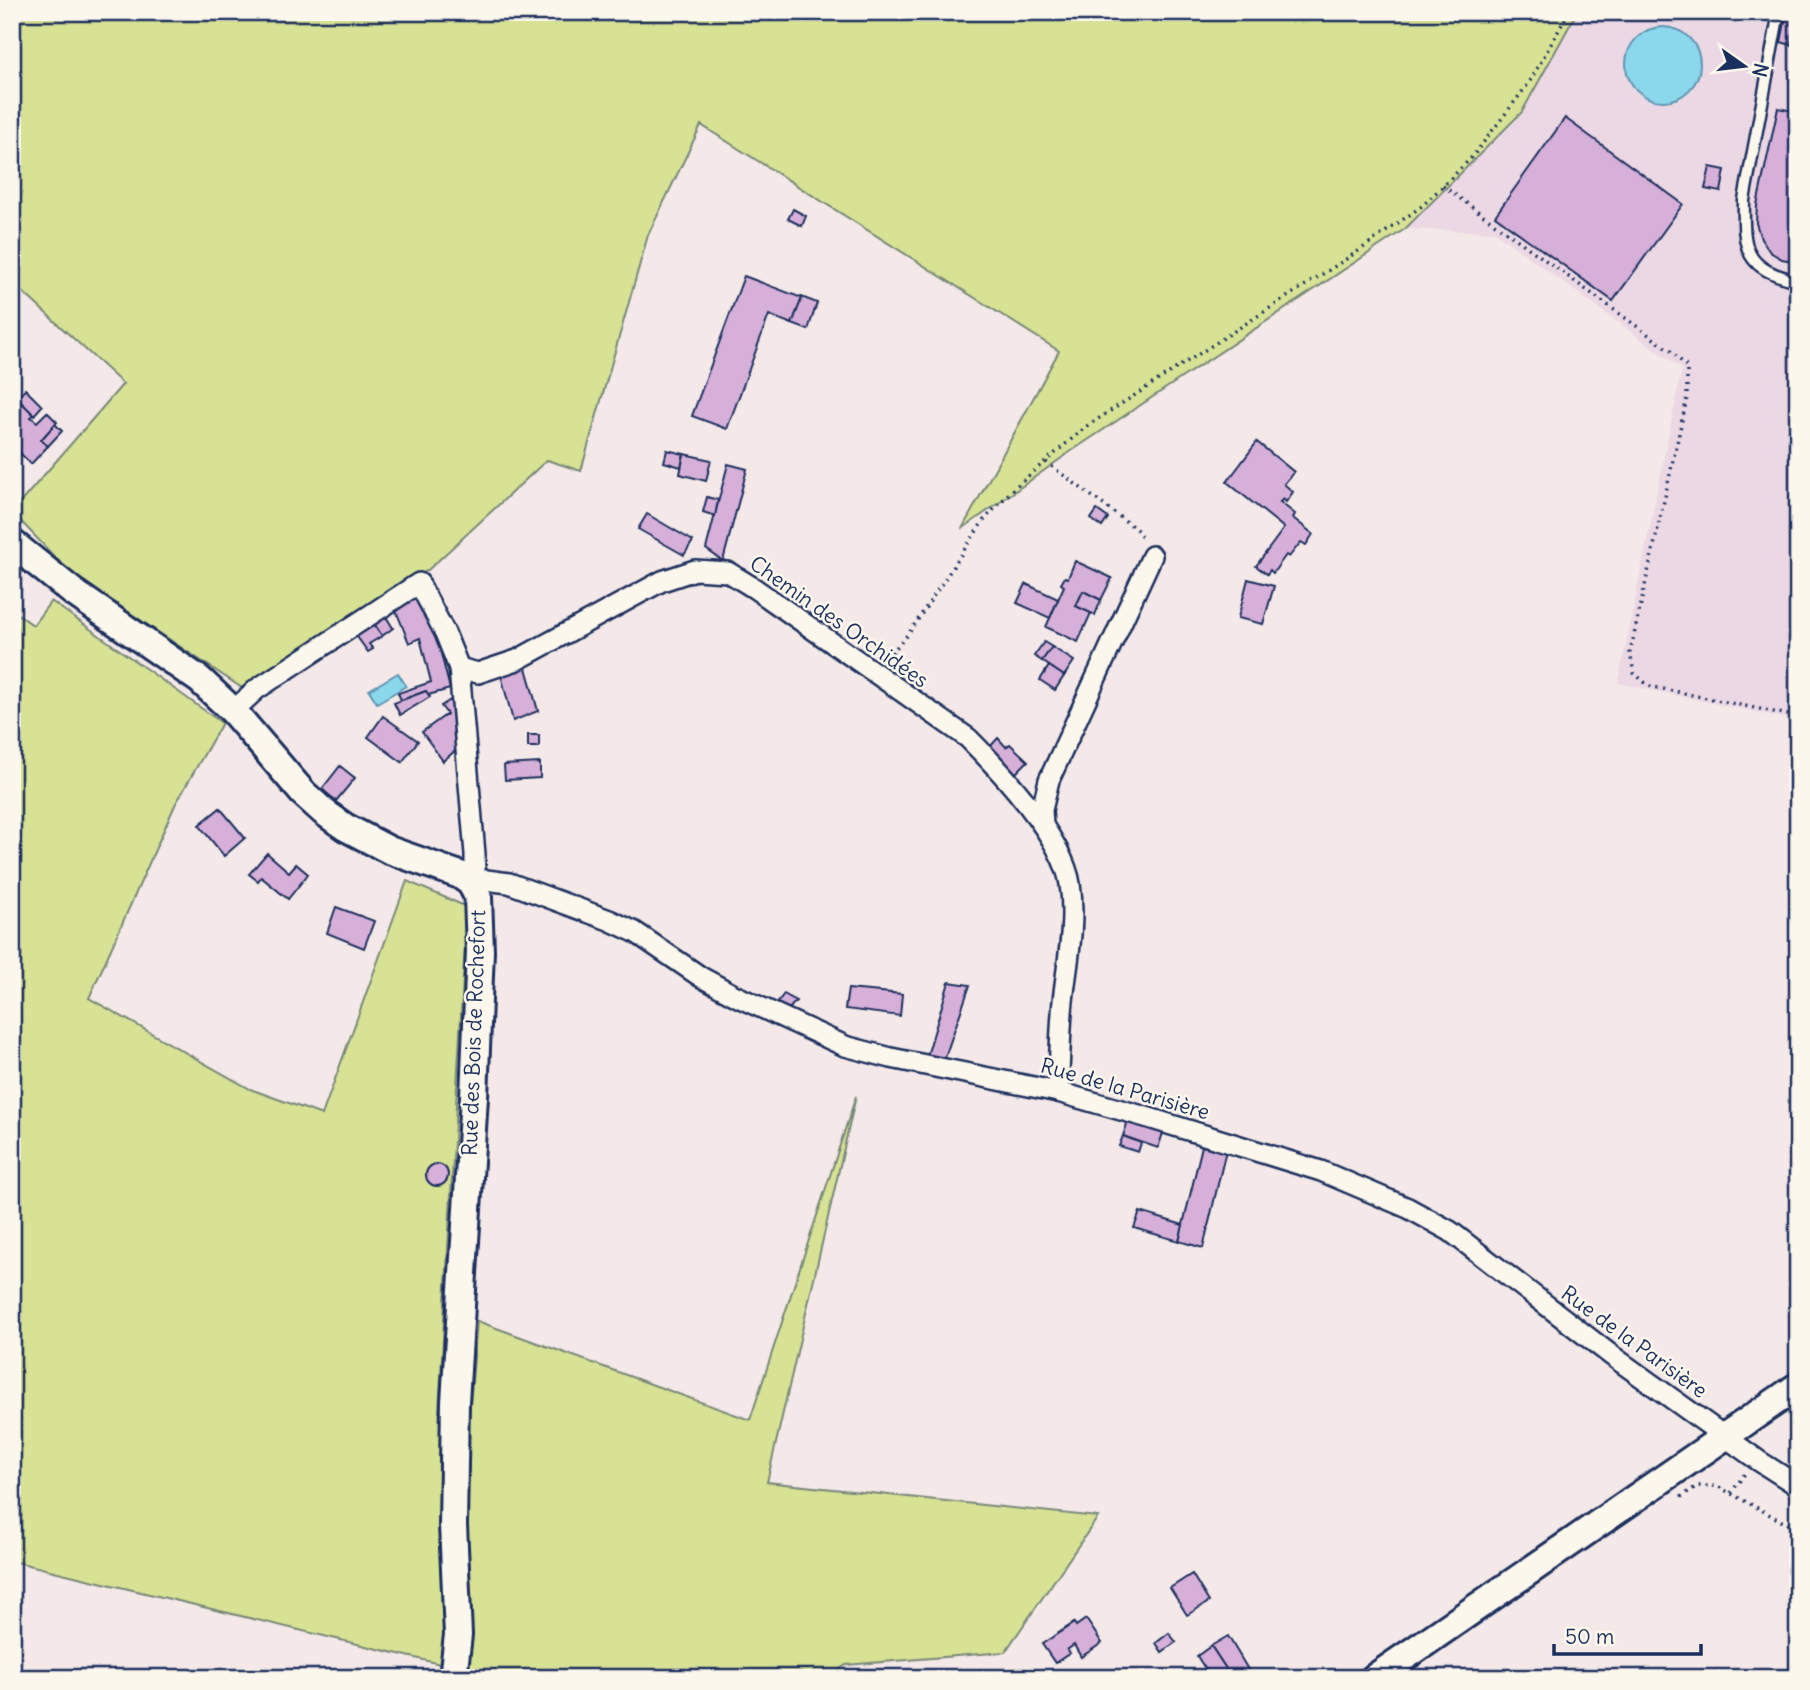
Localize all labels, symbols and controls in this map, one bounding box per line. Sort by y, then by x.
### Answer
north arrow [1708,32,1778,102]
text: N [1747,61,1774,79]
street label: Chemin des Orchidées [745,550,934,694]
street label: Rue des Bois de Rochefort [456,909,491,1157]
street label: Rue de la Parisière [1038,1052,1213,1126]
street label: Rue de la Parisière [1556,1279,1713,1404]
scale bar [1554,1613,1702,1657]
text: 50 m [1565,1623,1614,1650]

